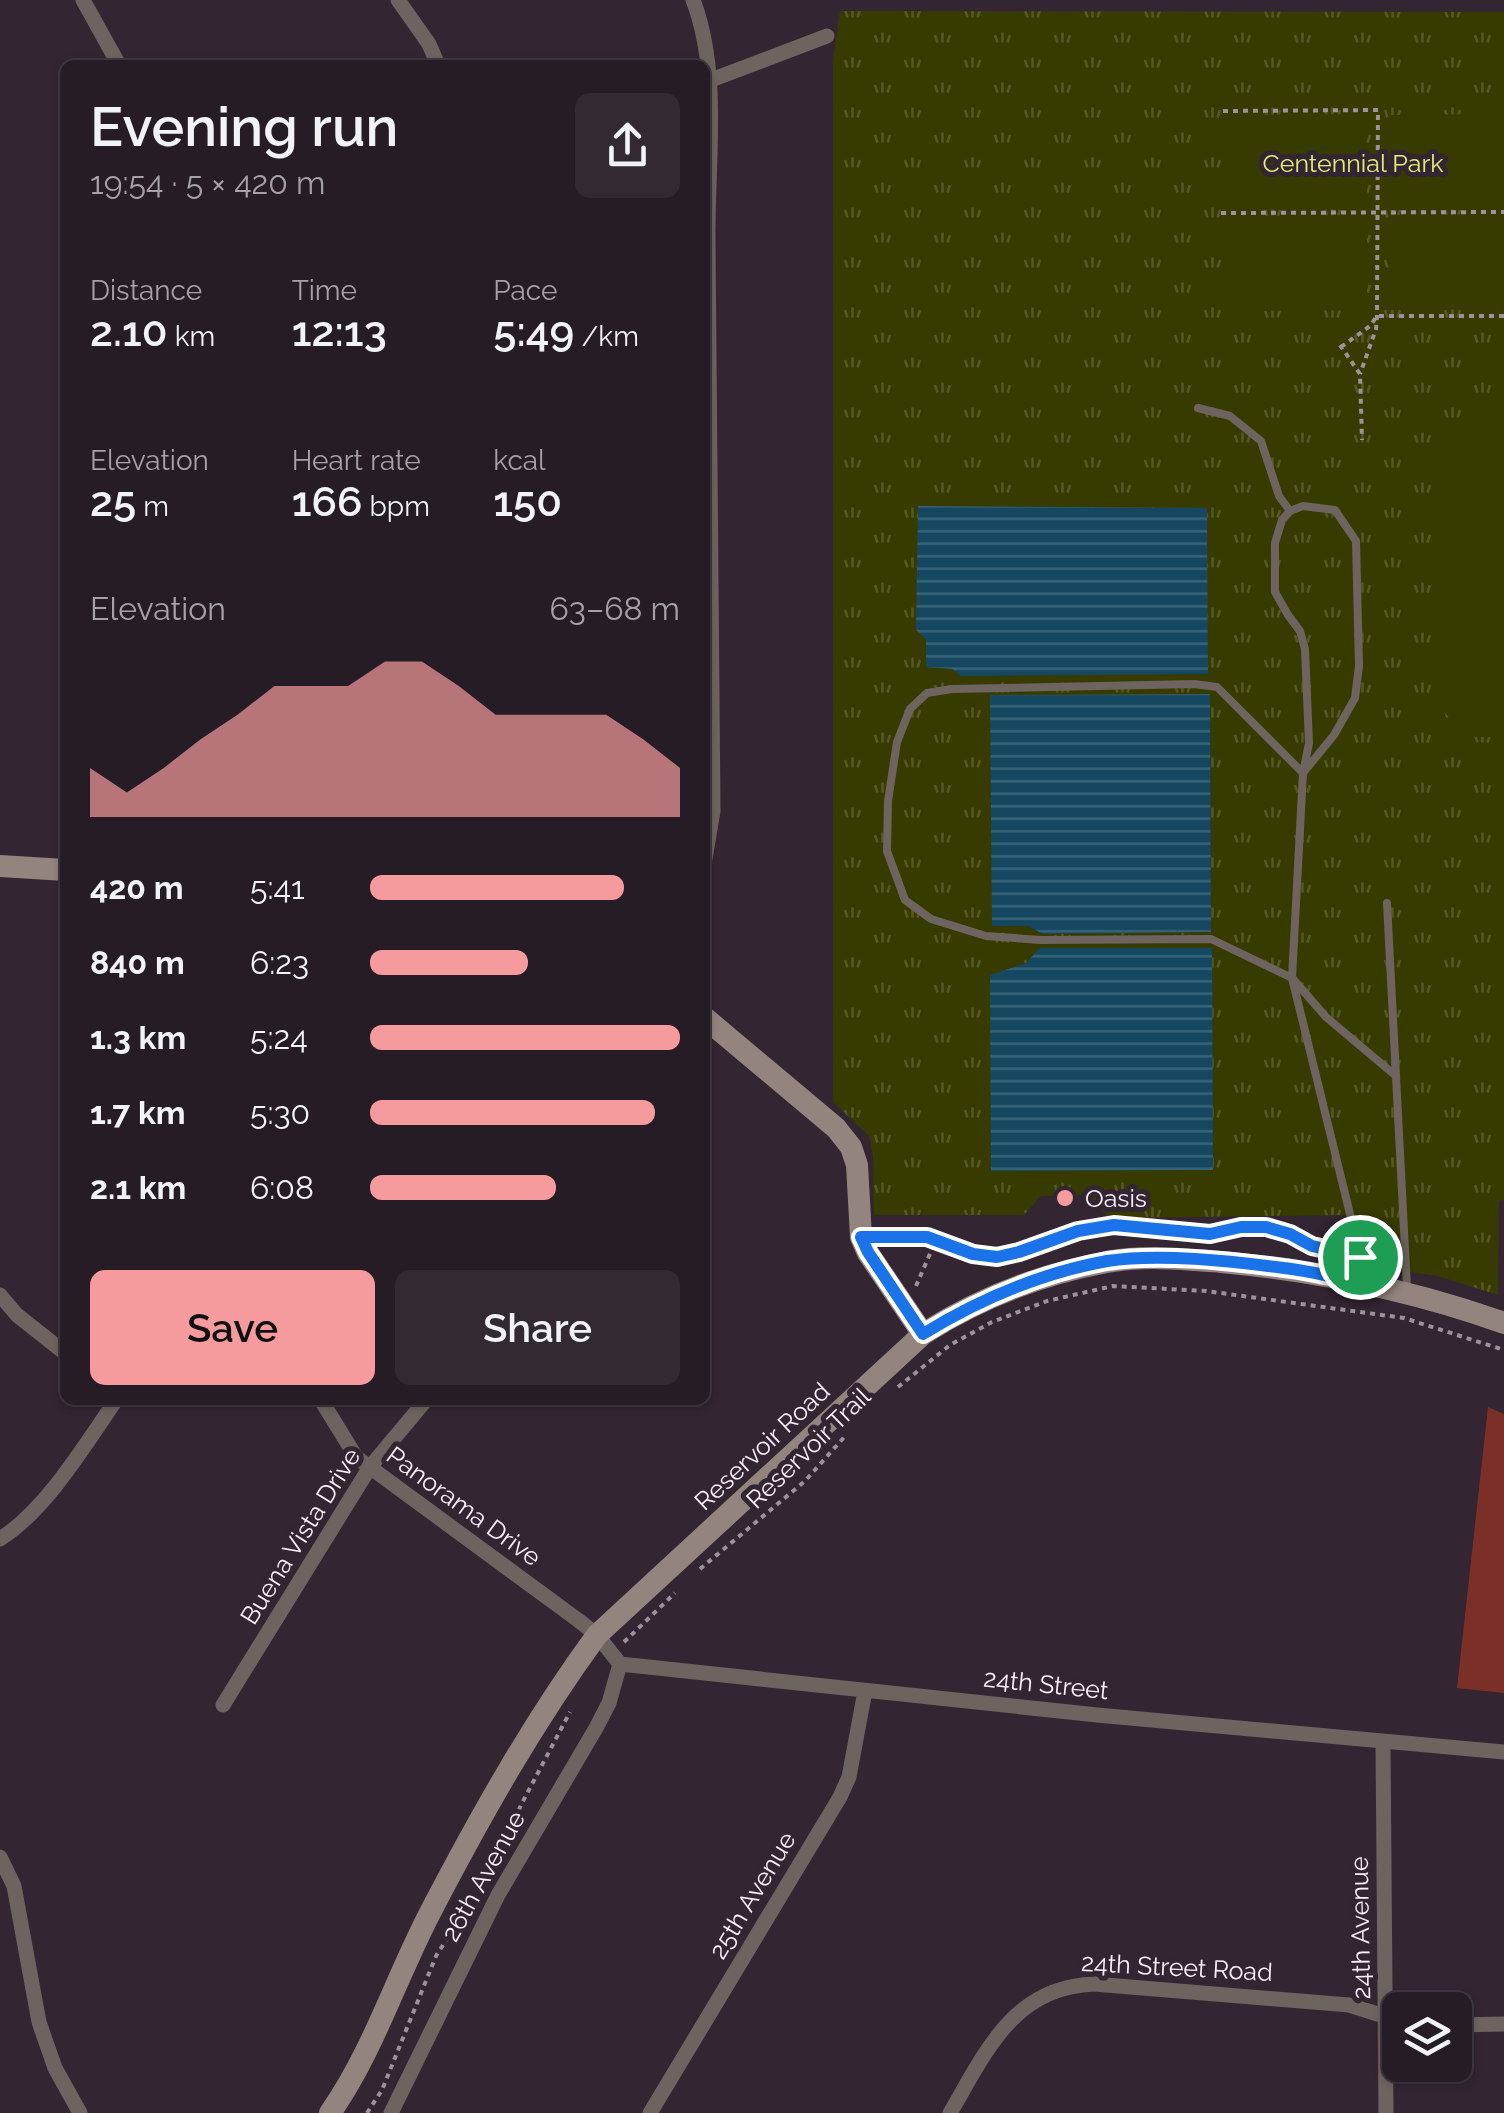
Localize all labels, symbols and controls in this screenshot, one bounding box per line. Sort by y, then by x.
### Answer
button: share [575,93,680,198]
text: Evening run [90,94,398,159]
park label: Centennial Park [1263,148,1444,178]
text: 19:54 · 5 × 420 m [90,164,325,201]
text: Distance [90,274,202,307]
text: Time [292,274,357,307]
text: Pace [493,274,558,307]
text: 2.10 [90,307,168,356]
text: 12:13 [292,307,387,356]
text: 5:49 [493,307,574,356]
text: km [168,320,215,353]
text: /km [574,320,639,353]
text: Elevation [90,444,209,477]
text: Heart rate [292,444,421,477]
text: kcal [493,444,546,477]
text: 25 [90,477,136,526]
text: 166 [292,477,362,526]
text: 150 [493,477,562,526]
text: m [136,490,169,523]
text: bpm [362,490,430,523]
text: Elevation [90,590,226,627]
text: 63–68 m [550,590,680,627]
text: 420 m [90,869,183,906]
text: 5:41 [250,869,305,906]
text: 840 m [90,944,185,981]
text: 6:23 [250,944,309,981]
text: 1.3 km [90,1019,186,1056]
text: 5:24 [250,1019,308,1056]
text: 1.7 km [90,1094,186,1131]
text: 5:30 [250,1094,310,1131]
text: 2.1 km [90,1169,186,1206]
text: 6:08 [250,1169,314,1206]
place label: Oasis [1085,1183,1147,1213]
marker: Oasis [1054,1187,1076,1209]
pin [1318,1215,1403,1300]
icon: arrive [1333,1230,1388,1285]
button: Save [90,1270,375,1385]
button: Share [395,1270,680,1385]
street label: Reservoir Road [688,1376,836,1516]
street label: Reservoir Trail [740,1381,876,1515]
street label: Panorama Drive [381,1440,547,1572]
street label: Buena Vista Drive [234,1442,366,1630]
street label: 24th Street [982,1663,1110,1706]
street label: 26th Avenue [435,1806,531,1946]
street label: 25th Avenue [702,1826,802,1964]
street label: 24th Avenue [1344,1856,1376,2000]
street label: 24th Street Road [1081,1947,1273,1987]
map controls [1382,1992,1472,2082]
button: layers [1382,1992,1472,2082]

